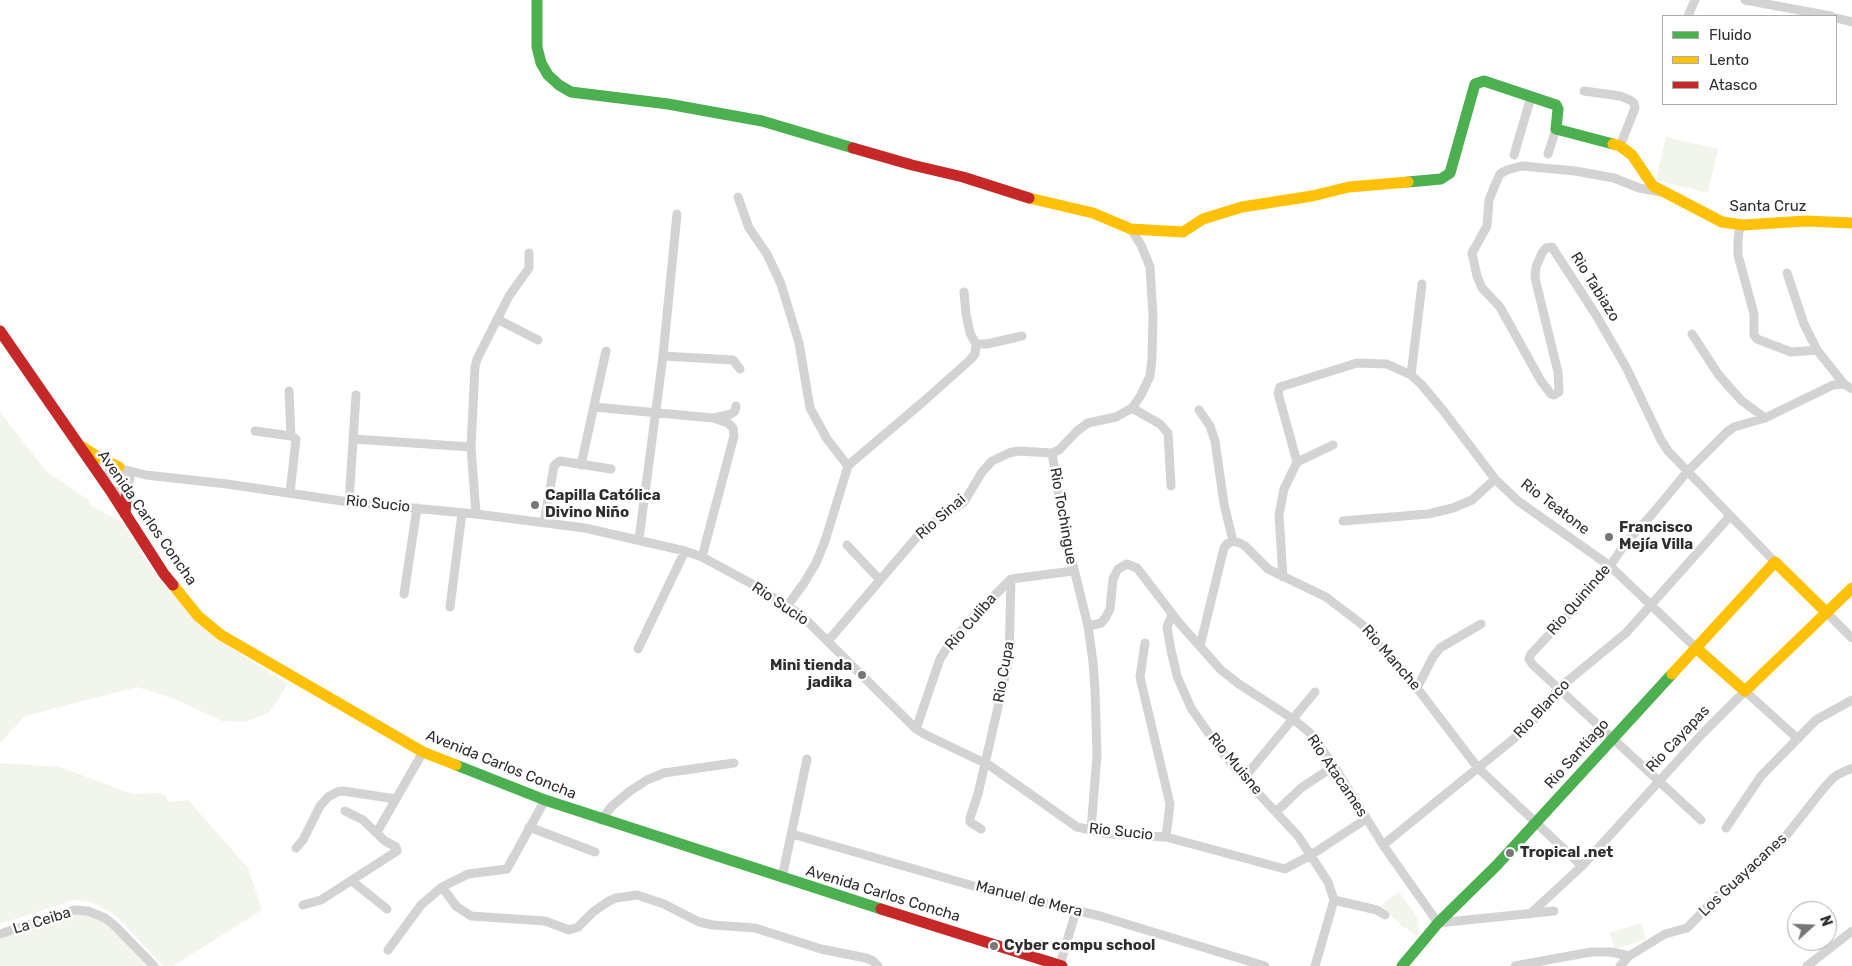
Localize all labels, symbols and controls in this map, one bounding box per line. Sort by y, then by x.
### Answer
legend [1662,15,1837,105]
text: Fluido [1709,26,1752,44]
text: Lento [1709,51,1749,69]
text: Atasco [1709,76,1757,94]
street label: Santa Cruz [1730,198,1806,216]
street label: Rio Tabiazo [1567,249,1623,325]
street label: Avenida Carlos Concha [94,447,200,589]
street label: Rio Tochingue [1046,466,1080,566]
street label: Rio Teatone [1517,475,1593,539]
place label: Capilla Católica Divino Niño [545,487,661,522]
street label: Rio Sinai [913,491,969,543]
street label: Rio Sucio [345,492,411,516]
marker: Capilla Católica Divino Niño [529,499,541,511]
place label: Francisco Mejía Villa [1619,519,1693,554]
marker: Francisco Mejía Villa [1603,531,1615,543]
street label: Rio Quininde [1543,561,1615,639]
street label: Rio Sucio [748,578,812,630]
street label: Rio Culiba [941,590,1001,654]
street label: Rio Manche [1358,622,1424,694]
street label: Rio Cupa [990,640,1018,704]
place label: Mini tienda jadika [770,657,852,692]
marker: Mini tienda jadika [856,669,868,681]
street label: Rio Blanco [1510,676,1574,742]
street label: Rio Cayapas [1642,702,1714,776]
street label: Rio Santiago [1541,715,1613,793]
street label: Avenida Carlos Concha [423,727,579,803]
street label: Rio Muisne [1204,729,1266,799]
street label: Rio Atacames [1303,731,1371,821]
street label: Rio Sucio [1088,820,1154,844]
street label: Los Guayacanes [1695,830,1791,920]
place label: Tropical .net [1520,844,1613,862]
marker: Tropical .net [1504,847,1516,859]
street label: Avenida Carlos Concha [804,862,962,926]
street label: Manuel de Mera [974,877,1084,921]
north arrow [1787,901,1837,951]
street label: La Ceiba [11,904,73,938]
text: N [1816,913,1835,929]
place label: Cyber compu school [1004,937,1155,955]
marker: Cyber compu school [988,940,1000,952]

